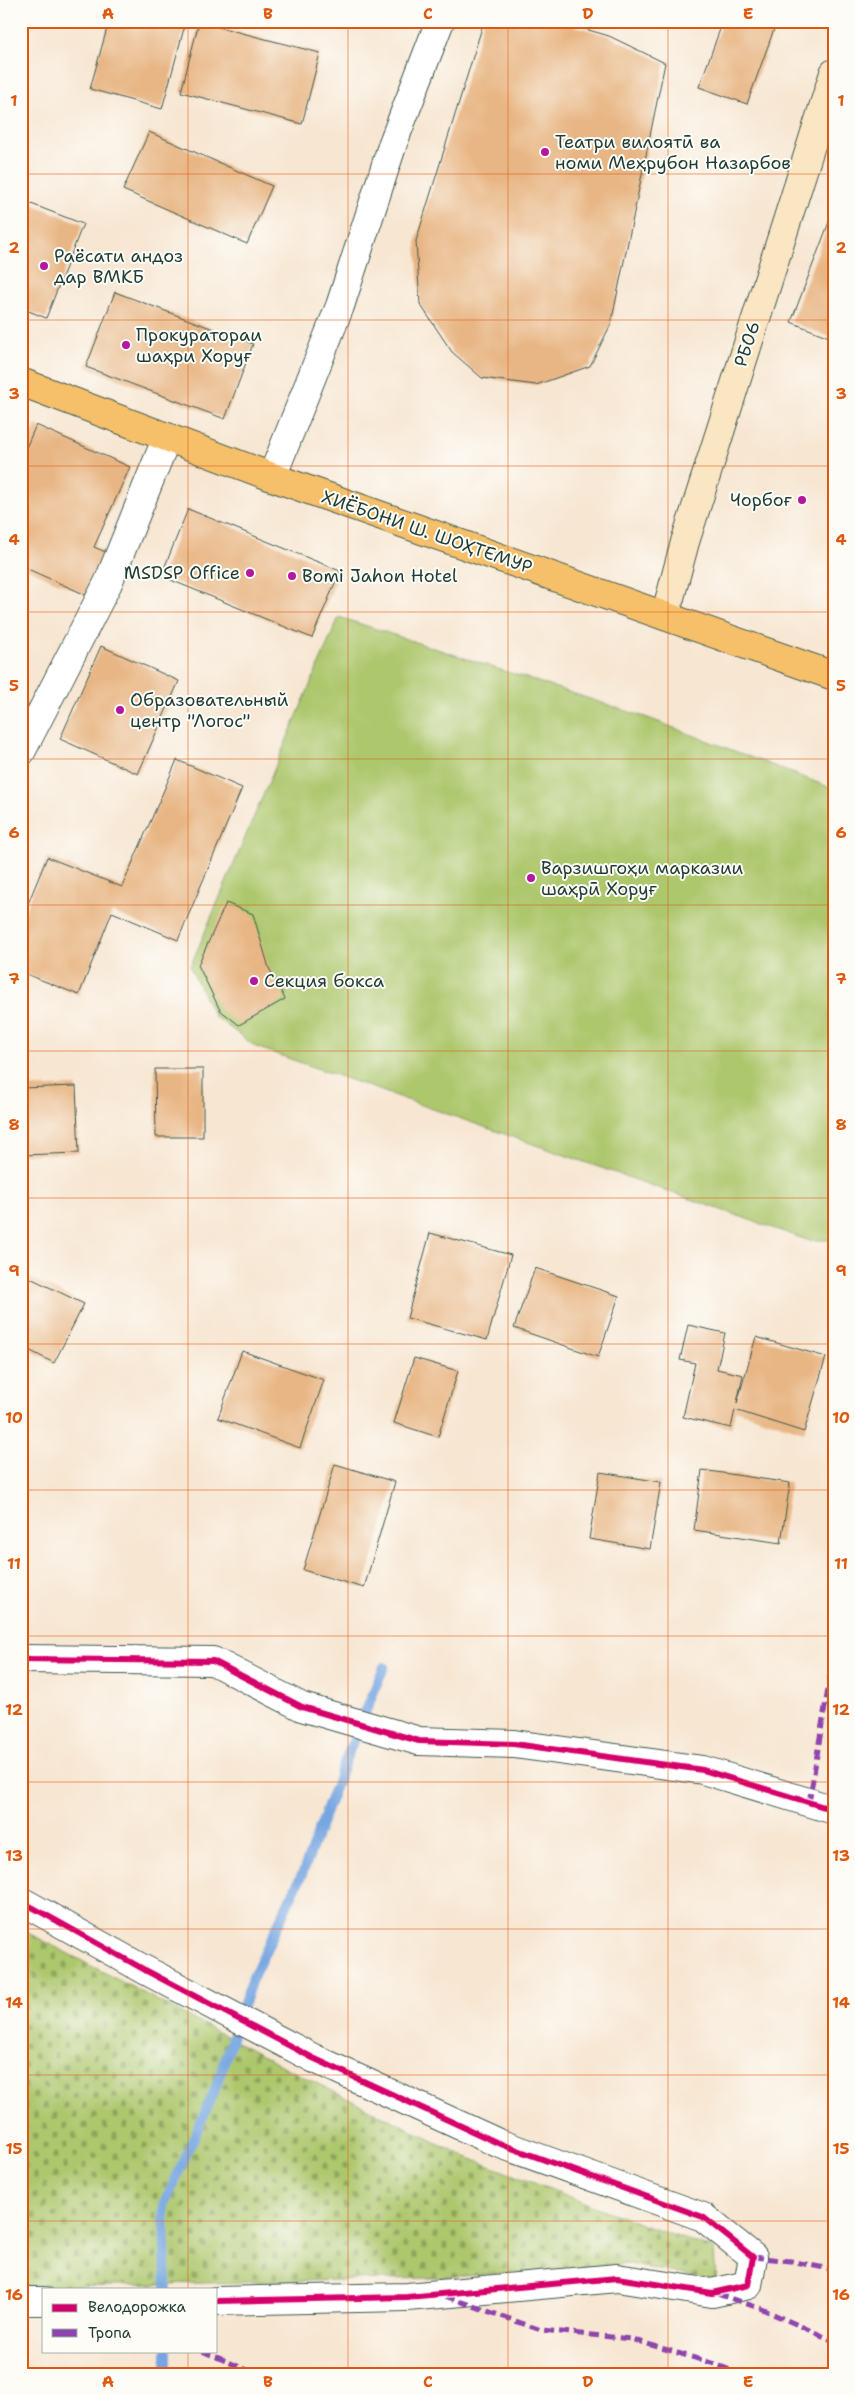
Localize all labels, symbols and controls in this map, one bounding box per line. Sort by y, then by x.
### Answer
text: A [102,3,114,24]
text: B [263,3,273,24]
text: C [423,3,433,24]
text: D [582,3,594,24]
text: E [743,3,753,24]
text: 1 [10,90,18,111]
text: 1 [837,90,845,111]
place label: Театри вилоятӣ ва номи Меҳрубон Назарбов [555,130,791,175]
marker: Театри вилоятӣ ва номи Меҳрубон Назарбов [539,146,551,158]
text: 2 [8,237,20,258]
text: 2 [835,237,847,258]
place label: Раёсати андоз дар ВМКБ [54,244,183,289]
marker: Раёсати андоз дар ВМКБ [38,260,50,272]
street label: РБ06 [728,318,766,370]
place label: Прокуратораи шаҳри Хоруғ [136,323,262,368]
marker: Прокуратораи шаҳри Хоруғ [120,339,132,351]
text: 3 [8,383,20,404]
text: 3 [835,383,847,404]
street label: ХИЁБОНИ Ш. ШОҲТЕМУР [318,485,536,579]
place label: Чорбоғ [730,488,793,512]
marker: Чорбоғ [796,494,808,506]
text: 4 [8,529,20,550]
text: 4 [835,529,847,550]
place label: MSDSP Office [124,561,240,585]
place label: Bomi Jahon Hotel [302,564,458,588]
marker: MSDSP Office [244,567,256,579]
marker: Bomi Jahon Hotel [286,570,298,582]
text: 5 [9,675,19,696]
text: 5 [836,675,846,696]
place label: Образовательный центр "Логос" [130,688,289,733]
marker: Образовательный центр "Логос" [114,704,126,716]
text: 6 [8,822,20,843]
text: 6 [835,822,847,843]
place label: Варзишгоҳи марказии шаҳрӣ Хоруғ [541,856,744,901]
marker: Варзишгоҳи марказии шаҳрӣ Хоруғ [525,872,537,884]
text: 7 [8,968,20,989]
text: 7 [835,968,847,989]
place label: Секция бокса [264,969,384,993]
marker: Секция бокса [248,975,260,987]
text: 8 [8,1114,20,1135]
text: 8 [835,1114,847,1135]
text: 9 [8,1260,20,1281]
text: 9 [835,1260,847,1281]
text: 10 [5,1407,23,1428]
text: 10 [832,1407,850,1428]
text: 11 [7,1553,21,1574]
text: 11 [834,1553,848,1574]
text: 12 [5,1699,23,1720]
text: 12 [832,1699,850,1720]
text: 13 [5,1845,23,1866]
text: 13 [832,1845,850,1866]
text: 14 [5,1992,23,2013]
text: 14 [832,1992,850,2013]
text: 15 [5,2138,23,2159]
text: 15 [832,2138,850,2159]
text: 16 [5,2284,23,2305]
text: 16 [832,2284,850,2305]
legend [42,2288,218,2352]
text: Велодорожка [88,2297,187,2317]
text: Тропа [88,2323,132,2343]
text: A [102,2371,114,2392]
text: B [263,2371,273,2392]
text: C [423,2371,433,2392]
text: D [582,2371,594,2392]
text: E [743,2371,753,2392]

